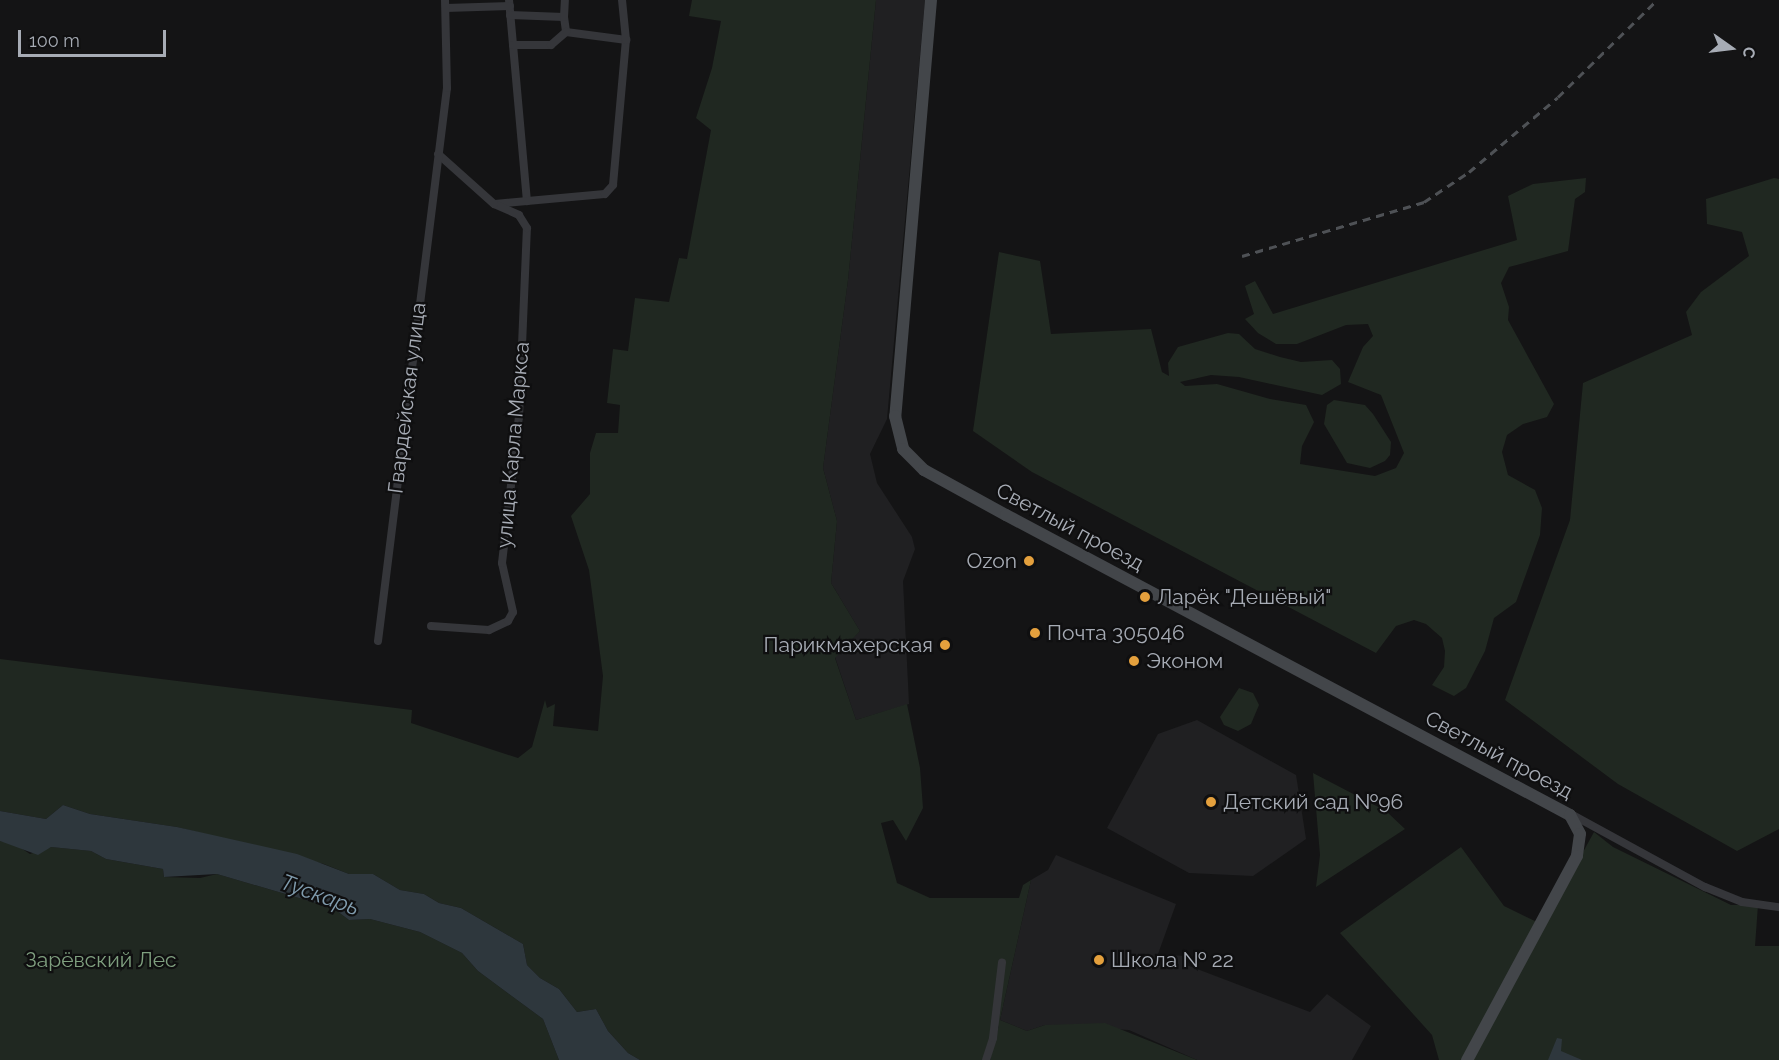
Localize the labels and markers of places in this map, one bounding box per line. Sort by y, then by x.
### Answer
place label: Ozon [966,548,1017,574]
marker: Ozon [1022,554,1036,568]
place label: Ларёк "Дешёвый" [1157,584,1332,610]
marker: Ларёк "Дешёвый" [1138,590,1152,604]
place label: Почта 305046 [1047,620,1185,646]
marker: Почта 305046 [1028,626,1042,640]
place label: Парикмахерская [763,632,933,658]
marker: Парикмахерская [938,638,952,652]
place label: Эконом [1146,648,1223,674]
marker: Эконом [1127,654,1141,668]
place label: Детский сад №96 [1223,789,1403,815]
marker: Детский сад №96 [1204,795,1218,809]
place label: Школа № 22 [1111,947,1234,973]
marker: Школа № 22 [1092,953,1106,967]

